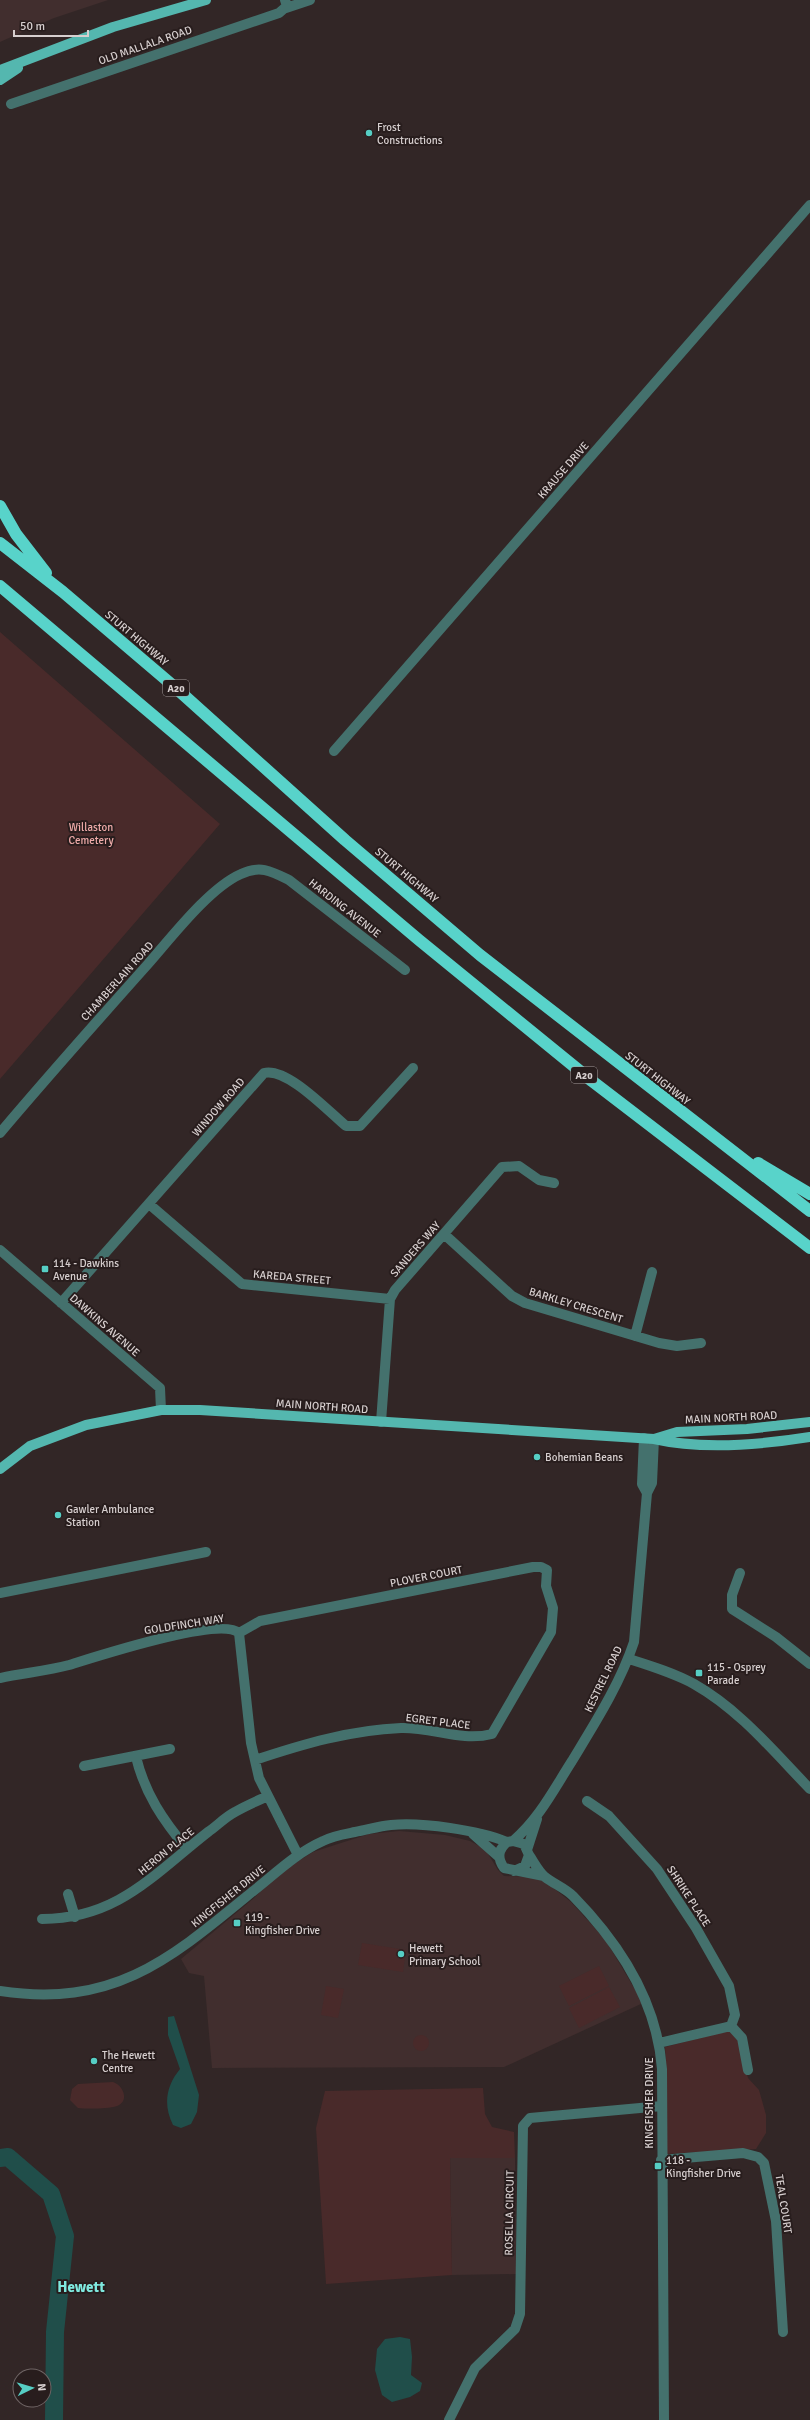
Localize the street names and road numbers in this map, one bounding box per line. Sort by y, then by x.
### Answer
street label: OLD MALLALA ROAD [97,23,194,68]
street label: KRAUSE DRIVE [535,439,592,502]
street label: STURT HIGHWAY [102,608,171,669]
road number: A20 [163,680,189,696]
street label: STURT HIGHWAY [372,845,441,906]
street label: HARDING AVENUE [306,876,383,941]
street label: CHAMBERLAIN ROAD [78,939,156,1024]
street label: STURT HIGHWAY [623,1049,693,1108]
road number: A20 [571,1067,597,1083]
street label: WINDOW ROAD [189,1075,247,1139]
street label: SANDERS WAY [388,1218,443,1280]
street label: KAREDA STREET [253,1268,332,1287]
street label: BARKLEY CRESCENT [527,1285,625,1326]
street label: DAWKINS AVENUE [67,1291,142,1359]
street label: MAIN NORTH ROAD [275,1397,369,1416]
street label: MAIN NORTH ROAD [684,1409,778,1426]
street label: PLOVER COURT [389,1563,464,1590]
street label: GOLDFINCH WAY [143,1612,225,1637]
street label: KESTREL ROAD [582,1644,625,1715]
street label: EGRET PLACE [405,1711,471,1732]
street label: HERON PLACE [136,1825,197,1878]
street label: KINGFISHER DRIVE [189,1863,268,1930]
street label: SHRIKE PLACE [664,1863,713,1929]
street label: KINGFISHER DRIVE [643,2057,656,2149]
street label: ROSELLA CIRCUIT [502,2170,517,2256]
street label: TEAL COURT [772,2174,795,2235]

